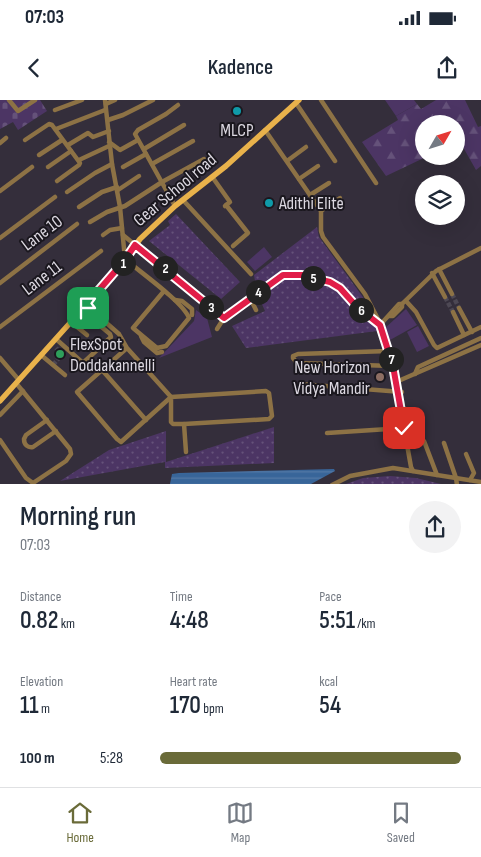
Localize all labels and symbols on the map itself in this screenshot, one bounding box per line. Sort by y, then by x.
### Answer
marker: MLCP [231,105,243,117]
north arrow [415,115,465,165]
place label: MLCP [220,120,254,141]
street label: Gear School road [129,149,221,231]
place label: Adithi Elite [278,193,344,214]
marker: Adithi Elite [263,197,275,209]
street label: Lane 10 [17,211,67,255]
pin: 1 [110,250,136,276]
street label: Lane 11 [18,256,66,300]
pin: 2 [152,256,178,280]
pin: 5 [300,266,326,290]
pin: 4 [246,280,270,304]
pin [67,287,109,329]
pin: 3 [198,294,224,320]
pin: 6 [348,298,374,322]
place label: FlexSpot Doddakannelli [70,334,155,376]
pin: 7 [378,346,404,372]
marker: FlexSpot Doddakannelli [54,348,66,360]
place label: New Horizon Vidya Mandir [293,357,370,399]
marker: New Horizon Vidya Mandir [374,371,386,383]
pin [383,407,425,449]

